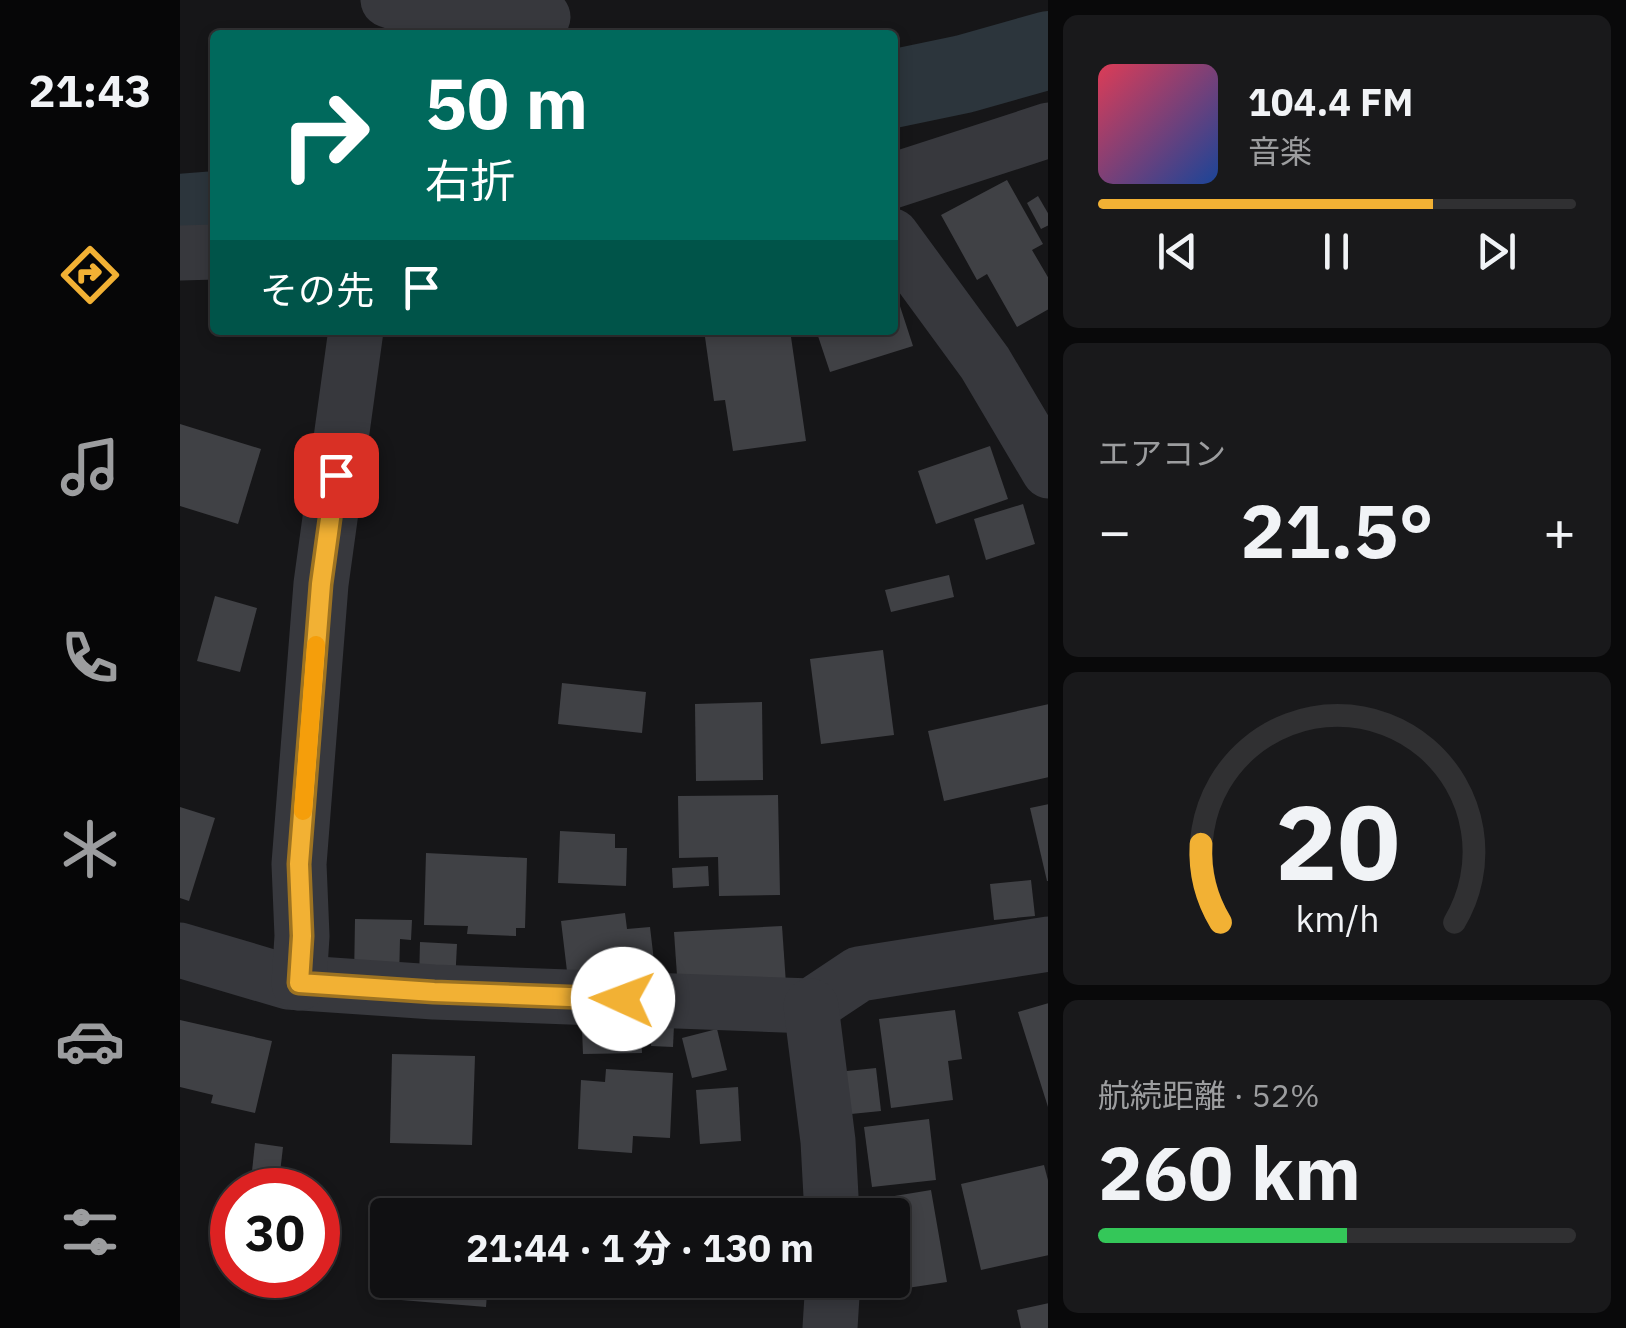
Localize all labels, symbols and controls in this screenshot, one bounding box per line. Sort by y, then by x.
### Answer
text: 50 m [425,57,588,148]
text: 21:43 [29,61,151,119]
icon: right [260,70,390,200]
text: 104.4 FM [1248,77,1413,126]
text: 音楽 [1248,130,1312,172]
text: 右折 [425,151,515,209]
icon: previous [1150,224,1205,279]
icon: pause [1309,224,1364,279]
icon: next [1469,224,1524,279]
icon: directions [55,240,125,310]
icon: arrive [394,260,449,315]
text: その先 [260,265,374,314]
icon: music [55,432,125,502]
text: エアコン [1098,432,1226,474]
pin [294,433,379,518]
icon: arrive [309,448,364,503]
text: 21.5° [1240,481,1434,579]
text: − [1098,495,1131,566]
text: + [1543,495,1576,566]
icon: phone [55,623,125,693]
text: 20 [1275,773,1399,909]
icon: climate [55,814,125,884]
text: km/h [1295,895,1379,942]
position arrow [571,947,675,1051]
icon: car [55,1006,125,1076]
text: 航続距離 · 52% [1098,1074,1320,1116]
text: 260 km [1098,1123,1361,1221]
speed limit sign: 30 [210,1168,340,1298]
icon: filters [55,1197,125,1267]
text: 21:44 · 1 分 · 130 m [466,1223,814,1272]

